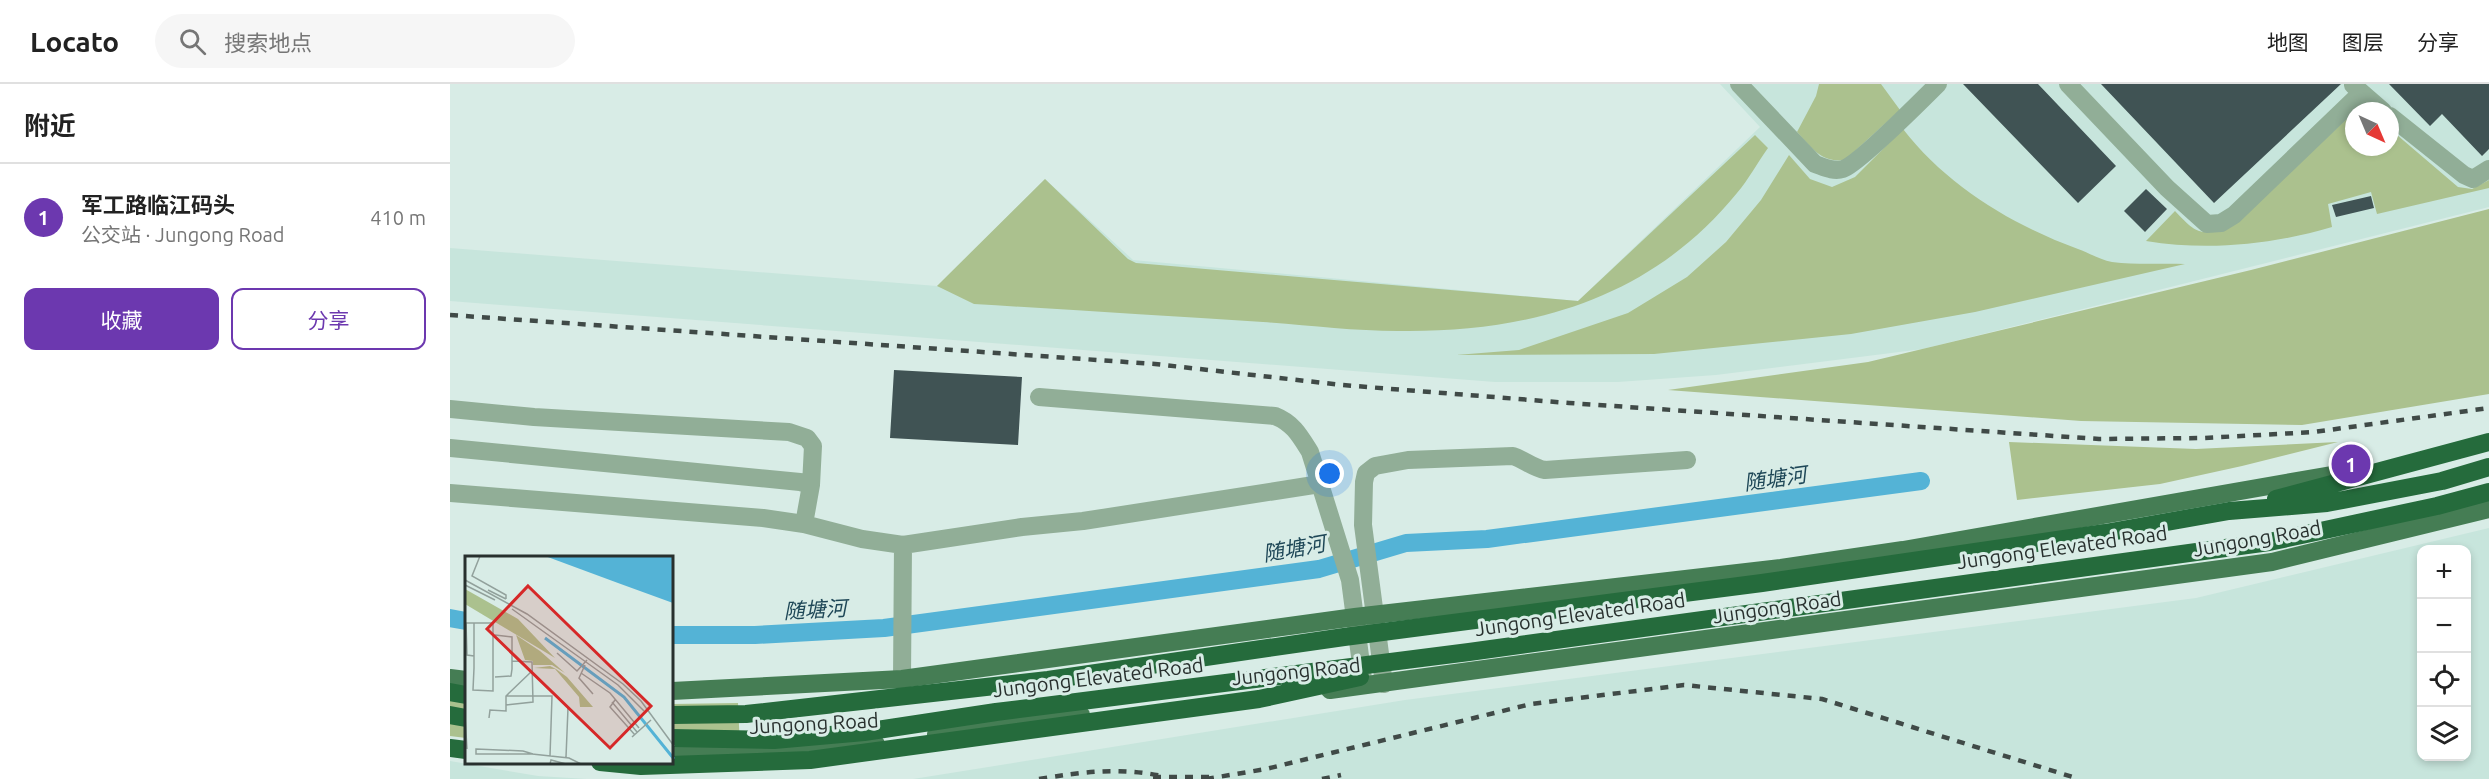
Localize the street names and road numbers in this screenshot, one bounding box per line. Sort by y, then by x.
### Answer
street label: Jungong Road [2191,515,2323,561]
street label: Jungong Elevated Road [1955,521,2169,573]
street label: Jungong Road [1711,587,1843,627]
street label: Jungong Elevated Road [1473,588,1687,640]
street label: Jungong Elevated Road [991,653,1205,701]
street label: Jungong Road [1230,653,1362,689]
street label: Jungong Road [749,708,879,738]

